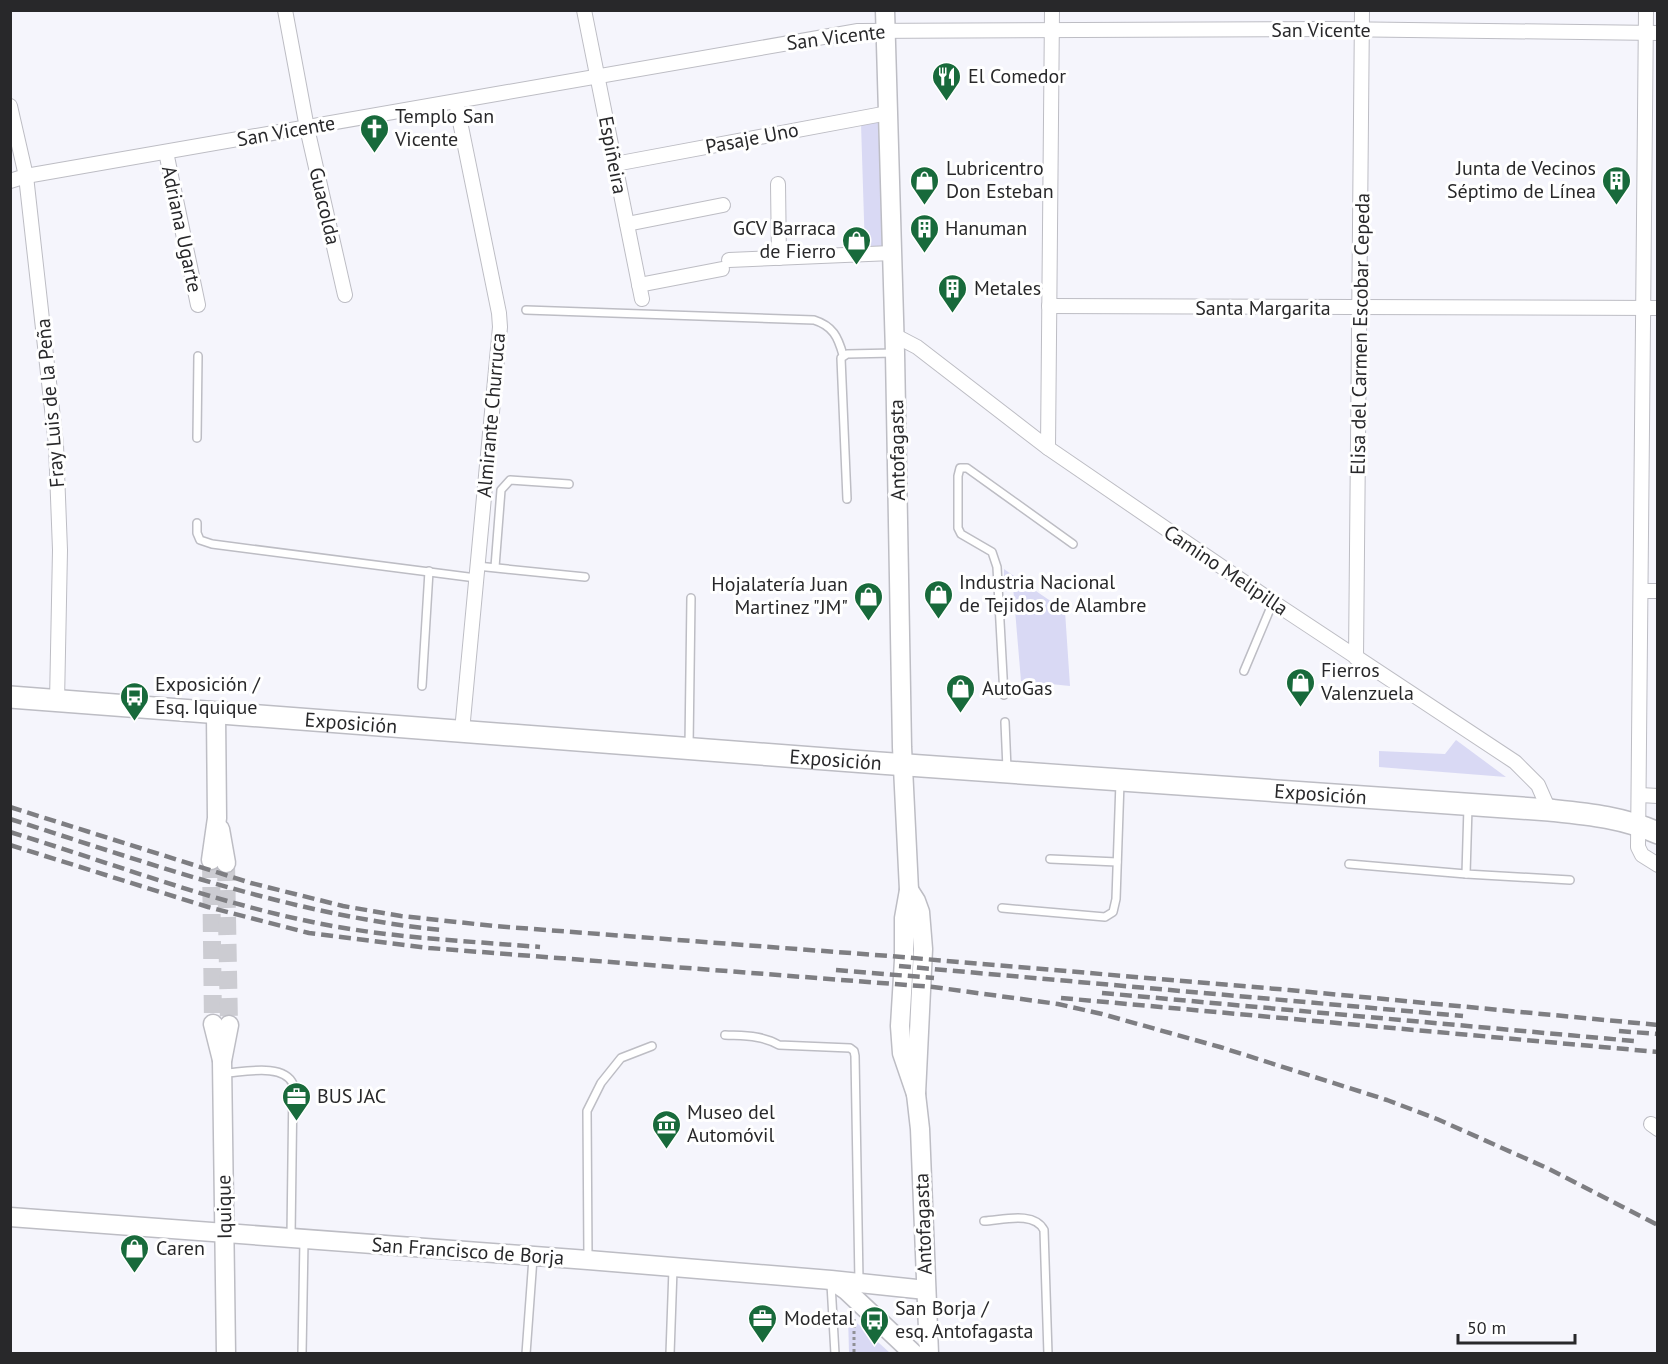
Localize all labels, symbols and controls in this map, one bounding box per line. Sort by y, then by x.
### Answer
street label: San Vicente [1271,17,1371,43]
street label: San Vicente [785,18,887,56]
restaurant icon: El Comedor [931,60,963,102]
place label: El Comedor [968,63,1066,89]
place label: Templo San Vicente [394,103,494,152]
street label: San Vicente [235,110,337,152]
church icon: Templo San Vicente [358,112,390,154]
street label: Espiñeira [593,114,633,196]
street label: Pasaje Uno [703,116,801,160]
place label: Lubricentro Don Esteban [946,155,1054,204]
place label: Junta de Vecinos Séptimo de Línea [1447,155,1596,204]
street label: Adriana Ugarte [156,163,208,295]
shop icon: Lubricentro Don Esteban [909,164,941,206]
building icon: Junta de Vecinos Séptimo de Línea [1601,164,1633,206]
street label: Guacolda [303,165,347,247]
street label: Elisa del Carmen Escobar Cepeda [1345,193,1375,475]
building icon: Hanuman [908,212,940,254]
place label: GCV Barraca de Fierro [733,215,836,264]
place label: Hanuman [945,215,1027,241]
shop icon: GCV Barraca de Fierro [841,224,873,266]
building icon: Metales [937,272,969,314]
place label: Metales [974,275,1041,301]
street label: Santa Margarita [1195,295,1331,321]
street label: Fray Luis de la Peña [30,317,70,489]
street label: Almirante Churruca [471,332,511,498]
street label: Antofagasta [883,399,911,501]
street label: Camino Melipilla [1159,519,1293,621]
place label: Industria Nacional de Tejidos de Alambre [959,569,1146,618]
place label: Hojalatería Juan Martinez "JM" [711,571,848,620]
shop icon: Industria Nacional de Tejidos de Alambre [922,578,954,620]
shop icon: Hojalatería Juan Martinez "JM" [853,580,885,622]
place label: Fierros Valenzuela [1320,657,1414,706]
shop icon: Fierros Valenzuela [1284,666,1316,708]
place label: Exposición / Esq. Iquique [155,671,261,720]
shop icon: AutoGas [945,672,977,714]
place label: AutoGas [982,675,1052,701]
bus stop icon: Exposición / Esq. Iquique [118,680,150,722]
street label: Exposición [304,706,398,739]
street label: Exposición [789,743,883,776]
street label: Exposición [1273,778,1367,810]
office icon: BUS JAC [280,1080,312,1122]
place label: BUS JAC [317,1083,386,1109]
place label: Museo del Automóvil [687,1099,775,1148]
museum icon: Museo del Automóvil [650,1108,682,1150]
street label: Antofagasta [908,1173,938,1275]
street label: Iquique [210,1175,238,1239]
street label: San Francisco de Borja [371,1231,565,1271]
shop icon: Caren [119,1232,151,1274]
place label: Caren [156,1235,205,1261]
place label: San Borja / esq. Antofagasta [895,1295,1034,1344]
office icon: Modetal [747,1302,779,1344]
bus stop icon: San Borja / esq. Antofagasta [858,1304,890,1346]
place label: Modetal [784,1305,854,1331]
scale bar [1458,1307,1575,1345]
text: 50 m [1467,1316,1506,1339]

